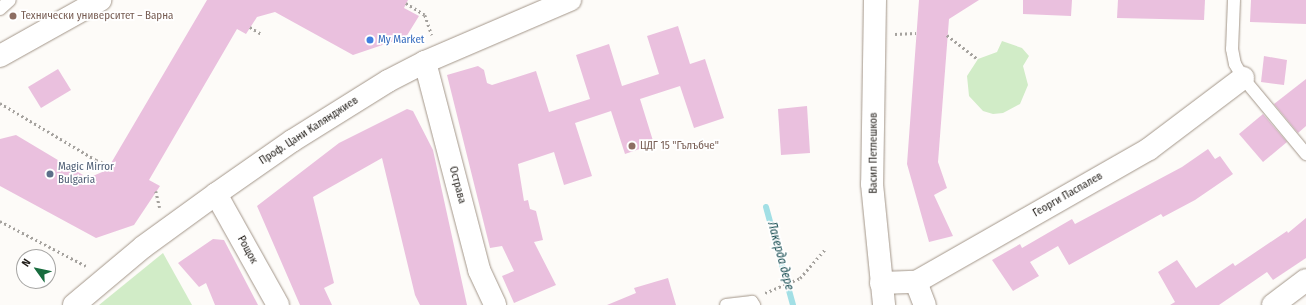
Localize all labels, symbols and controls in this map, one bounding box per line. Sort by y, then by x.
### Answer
place label: Технически университет – Варна [21,9,173,23]
marker: Технически университет – Варна [8,11,18,21]
place label: My Market [378,33,424,47]
marker: My Market [365,35,375,45]
street label: Проф. Цани Калянджиев [257,94,361,168]
street label: Васил Петлешков [867,112,881,194]
place label: ЦДГ 15 "Гълъбче" [640,139,719,153]
marker: ЦДГ 15 "Гълъбче" [627,141,637,151]
place label: Magic Mirror Bulgaria [58,161,114,187]
street label: Острава [446,165,468,205]
marker: Magic Mirror Bulgaria [45,169,55,179]
street label: Георги Паспалев [1031,170,1105,220]
water label: Лакерда дере [764,220,796,292]
street label: Рощок [234,234,260,266]
north arrow [16,249,56,289]
text: N [19,256,34,269]

